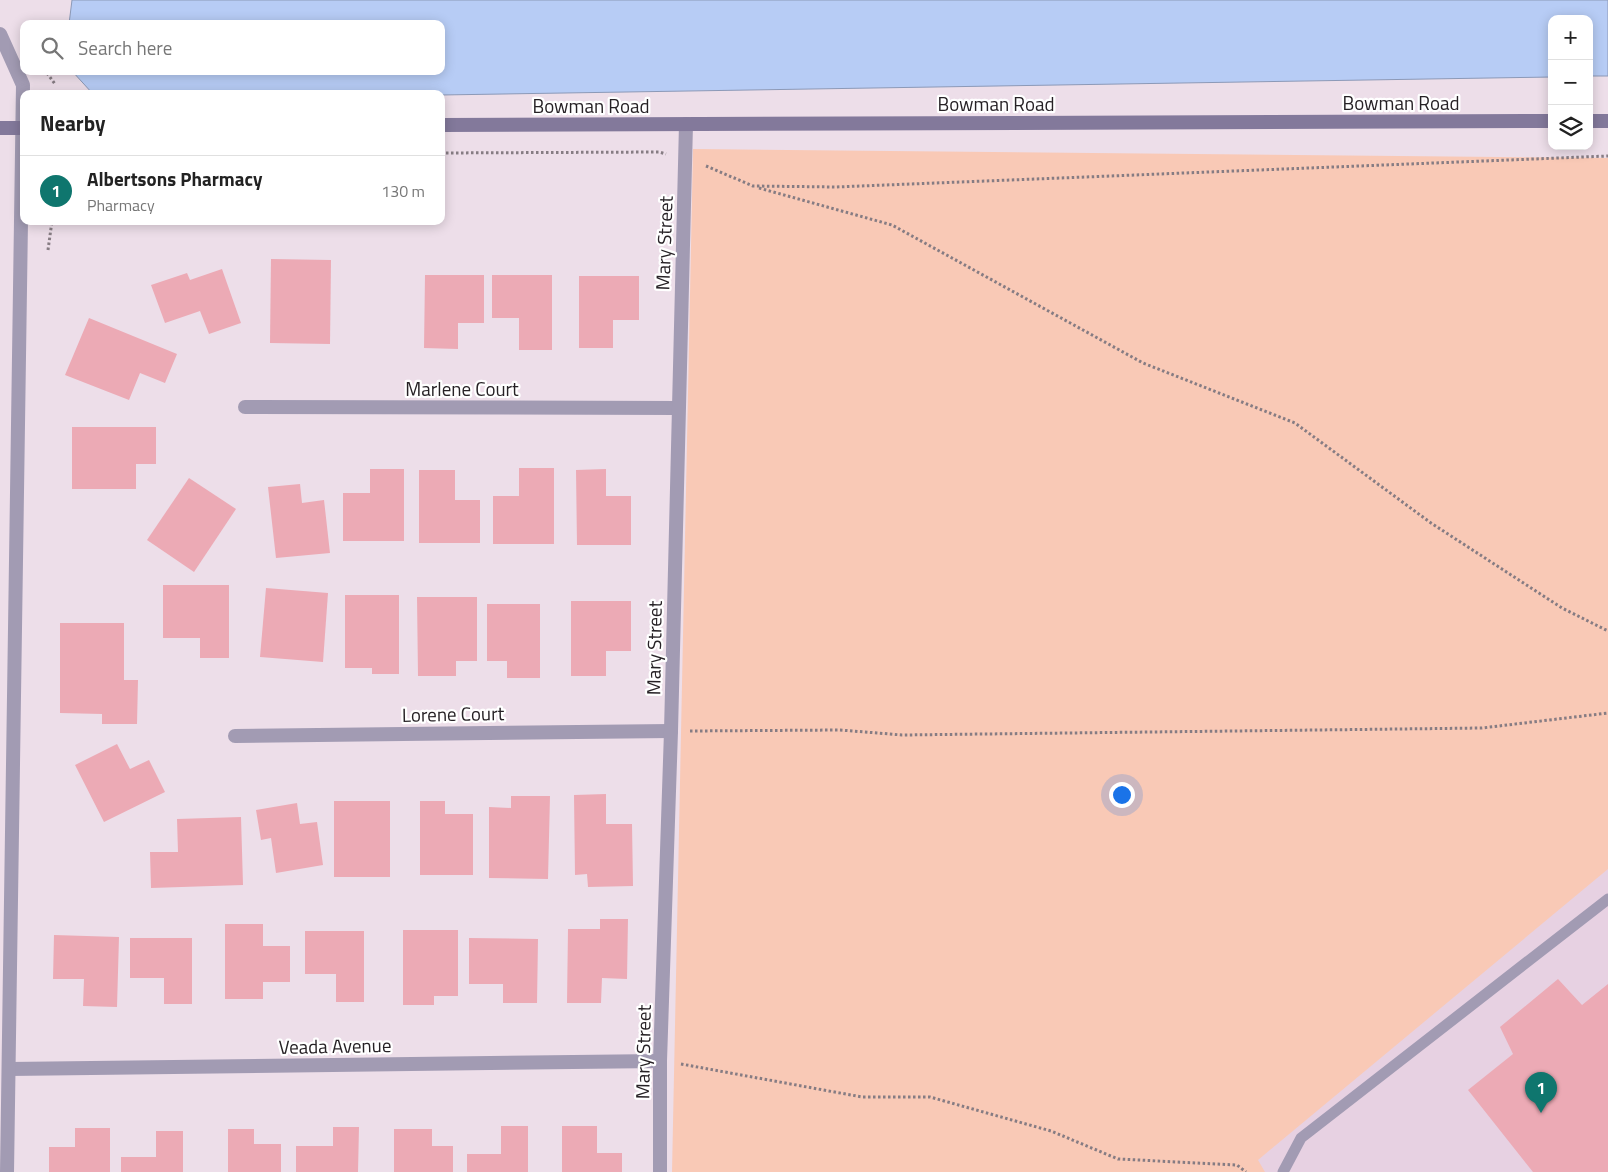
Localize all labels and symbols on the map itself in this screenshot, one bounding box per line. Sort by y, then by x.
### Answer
street label: Bowman Road [1342,88,1460,117]
street label: Bowman Road [937,89,1055,118]
street label: Bowman Road [532,91,650,120]
street label: Mary Street [647,195,680,291]
street label: Marlene Court [405,374,519,403]
street label: Mary Street [638,600,669,695]
street label: Lorene Court [401,698,505,729]
your location [1109,782,1135,808]
street label: Mary Street [627,1004,658,1099]
street label: Veada Avenue [278,1030,392,1061]
pin: 1 [1525,1072,1557,1113]

